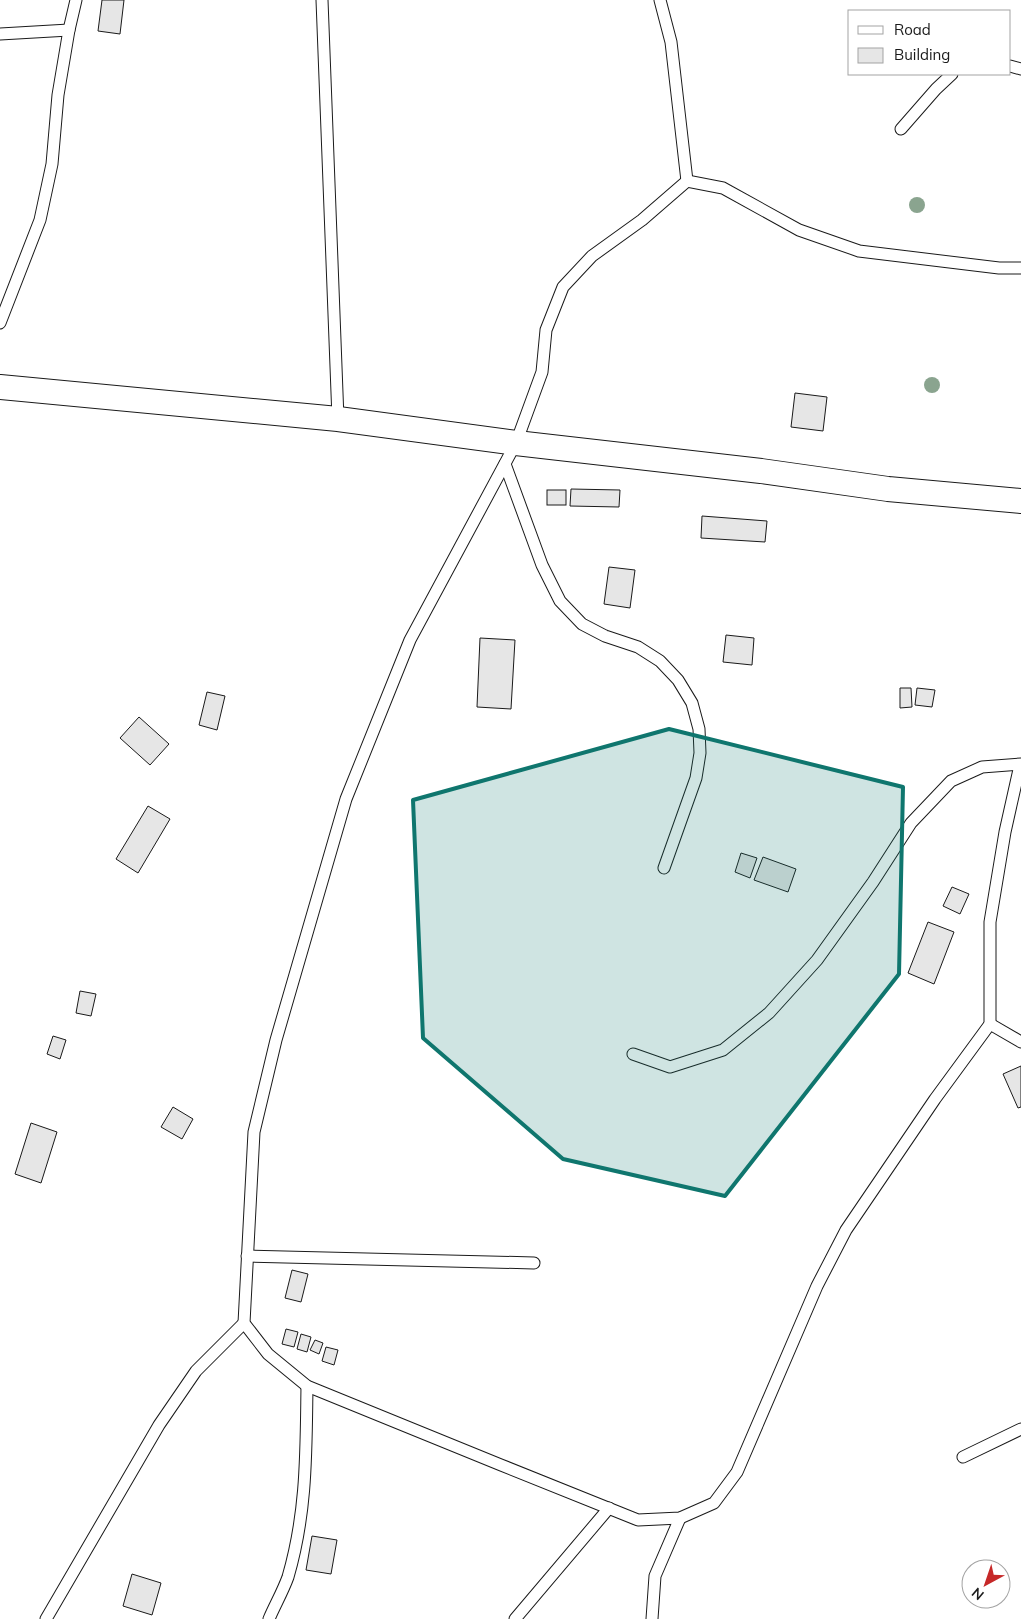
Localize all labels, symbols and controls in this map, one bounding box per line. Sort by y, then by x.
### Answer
legend [848,10,1011,75]
text: Road [894,20,931,39]
text: Building [894,45,950,64]
north arrow [961,1559,1011,1609]
text: N [968,1584,987,1604]

